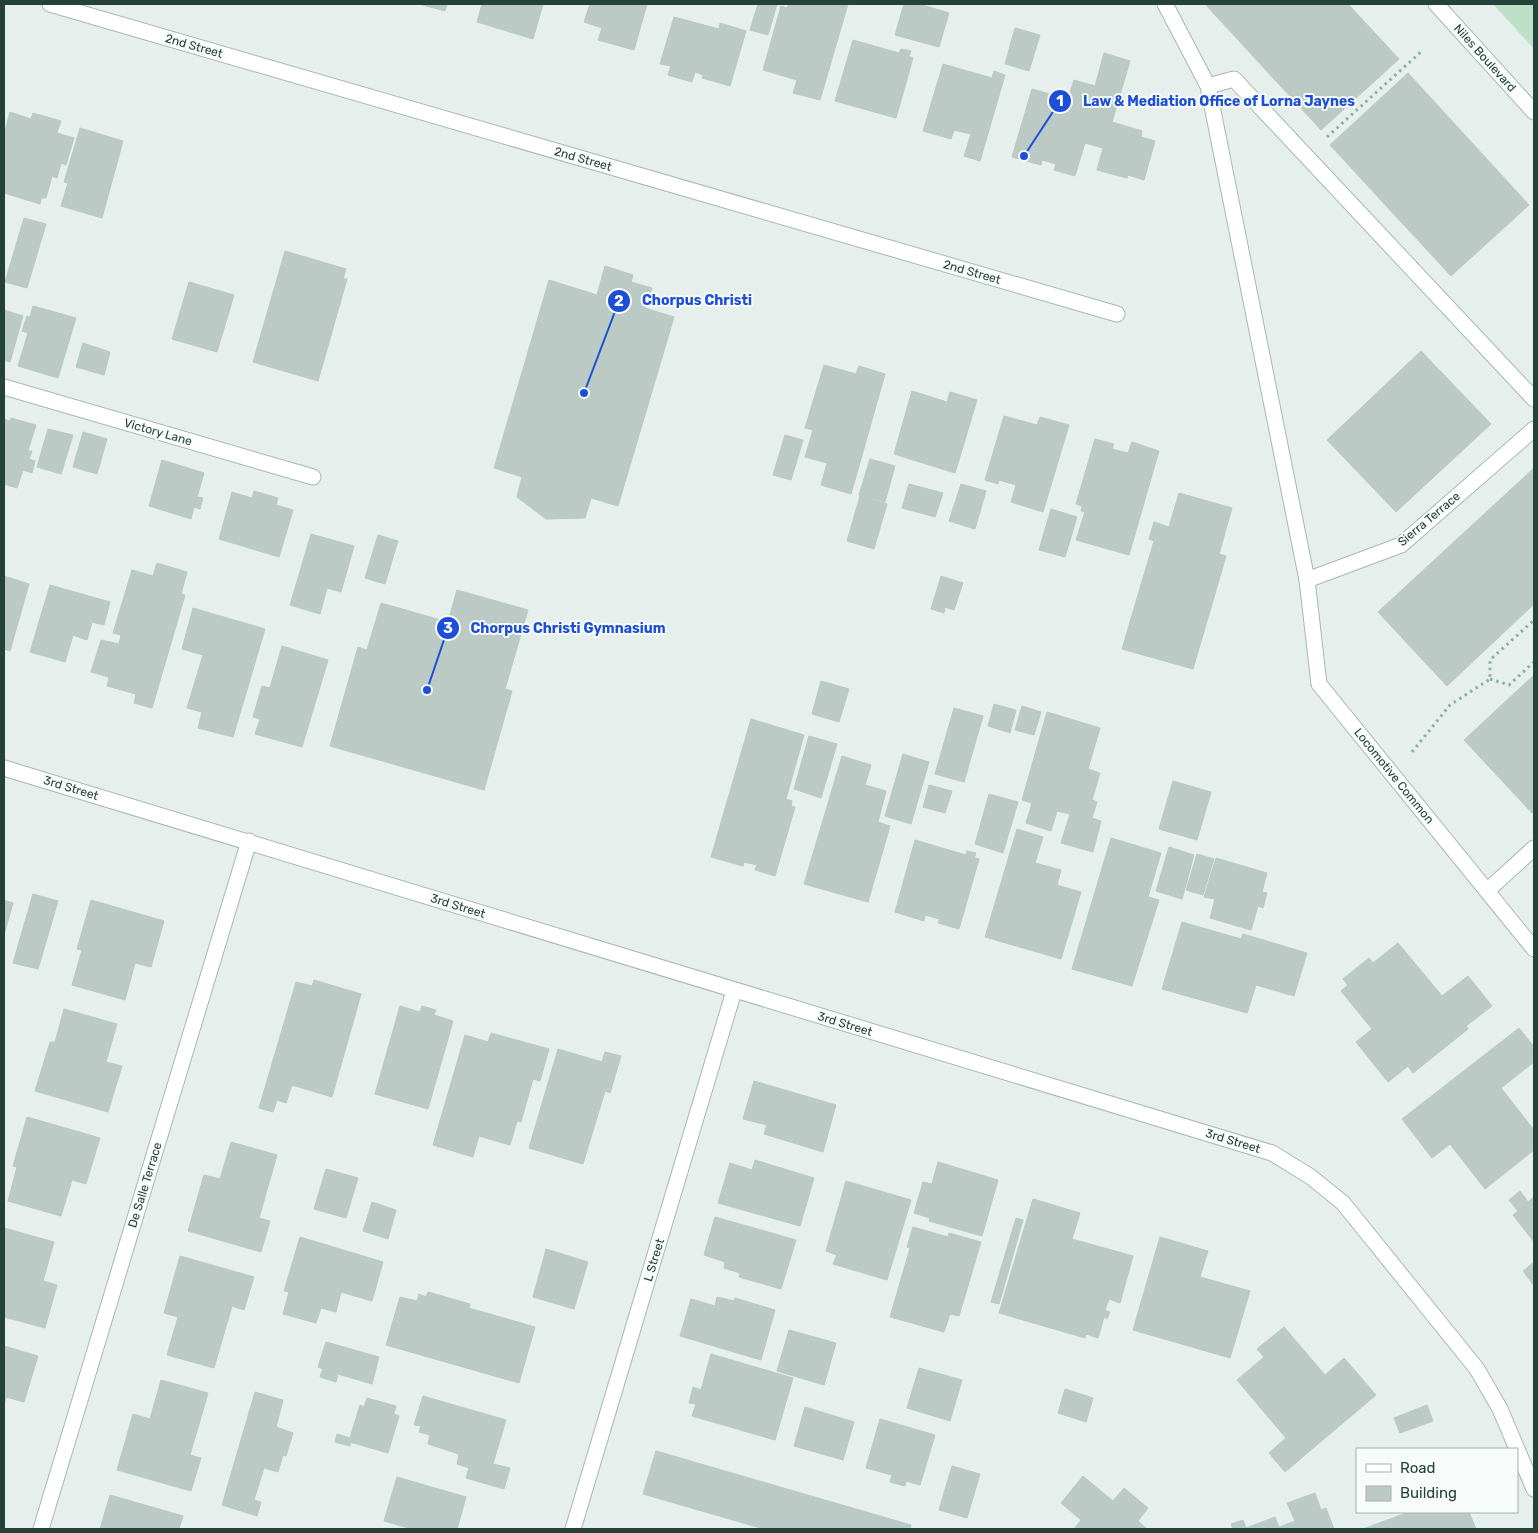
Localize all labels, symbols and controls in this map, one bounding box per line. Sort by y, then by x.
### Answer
street label: Niles Boulevard [1451,21,1519,95]
street label: 2nd Street [164,31,225,61]
callout: Law & Mediation Office of Lorna Jaynes [1047,87,1365,116]
text: 1 [1056,92,1064,110]
text: Law & Mediation Office of Lorna Jaynes [1083,93,1355,110]
street label: 2nd Street [553,144,614,174]
street label: 2nd Street [942,257,1003,287]
callout: Chorpus Christi [607,286,762,315]
text: 2 [614,292,624,310]
text: Chorpus Christi [642,292,752,309]
street label: Victory Lane [122,416,194,448]
street label: Sierra Terrace [1395,489,1463,549]
callout: Chorpus Christi Gymnasium [436,613,676,642]
text: 3 [443,619,453,637]
text: Chorpus Christi Gymnasium [471,620,666,637]
street label: Locomotive Common [1351,726,1437,826]
street label: 3rd Street [42,773,100,803]
street label: 3rd Street [429,891,487,921]
street label: 3rd Street [816,1009,874,1039]
street label: 3rd Street [1204,1126,1262,1156]
street label: De Salle Terrace [125,1140,165,1229]
street label: L Street [641,1237,667,1283]
legend [1356,1448,1518,1513]
text: Road [1400,1459,1436,1477]
text: Building [1400,1484,1457,1502]

